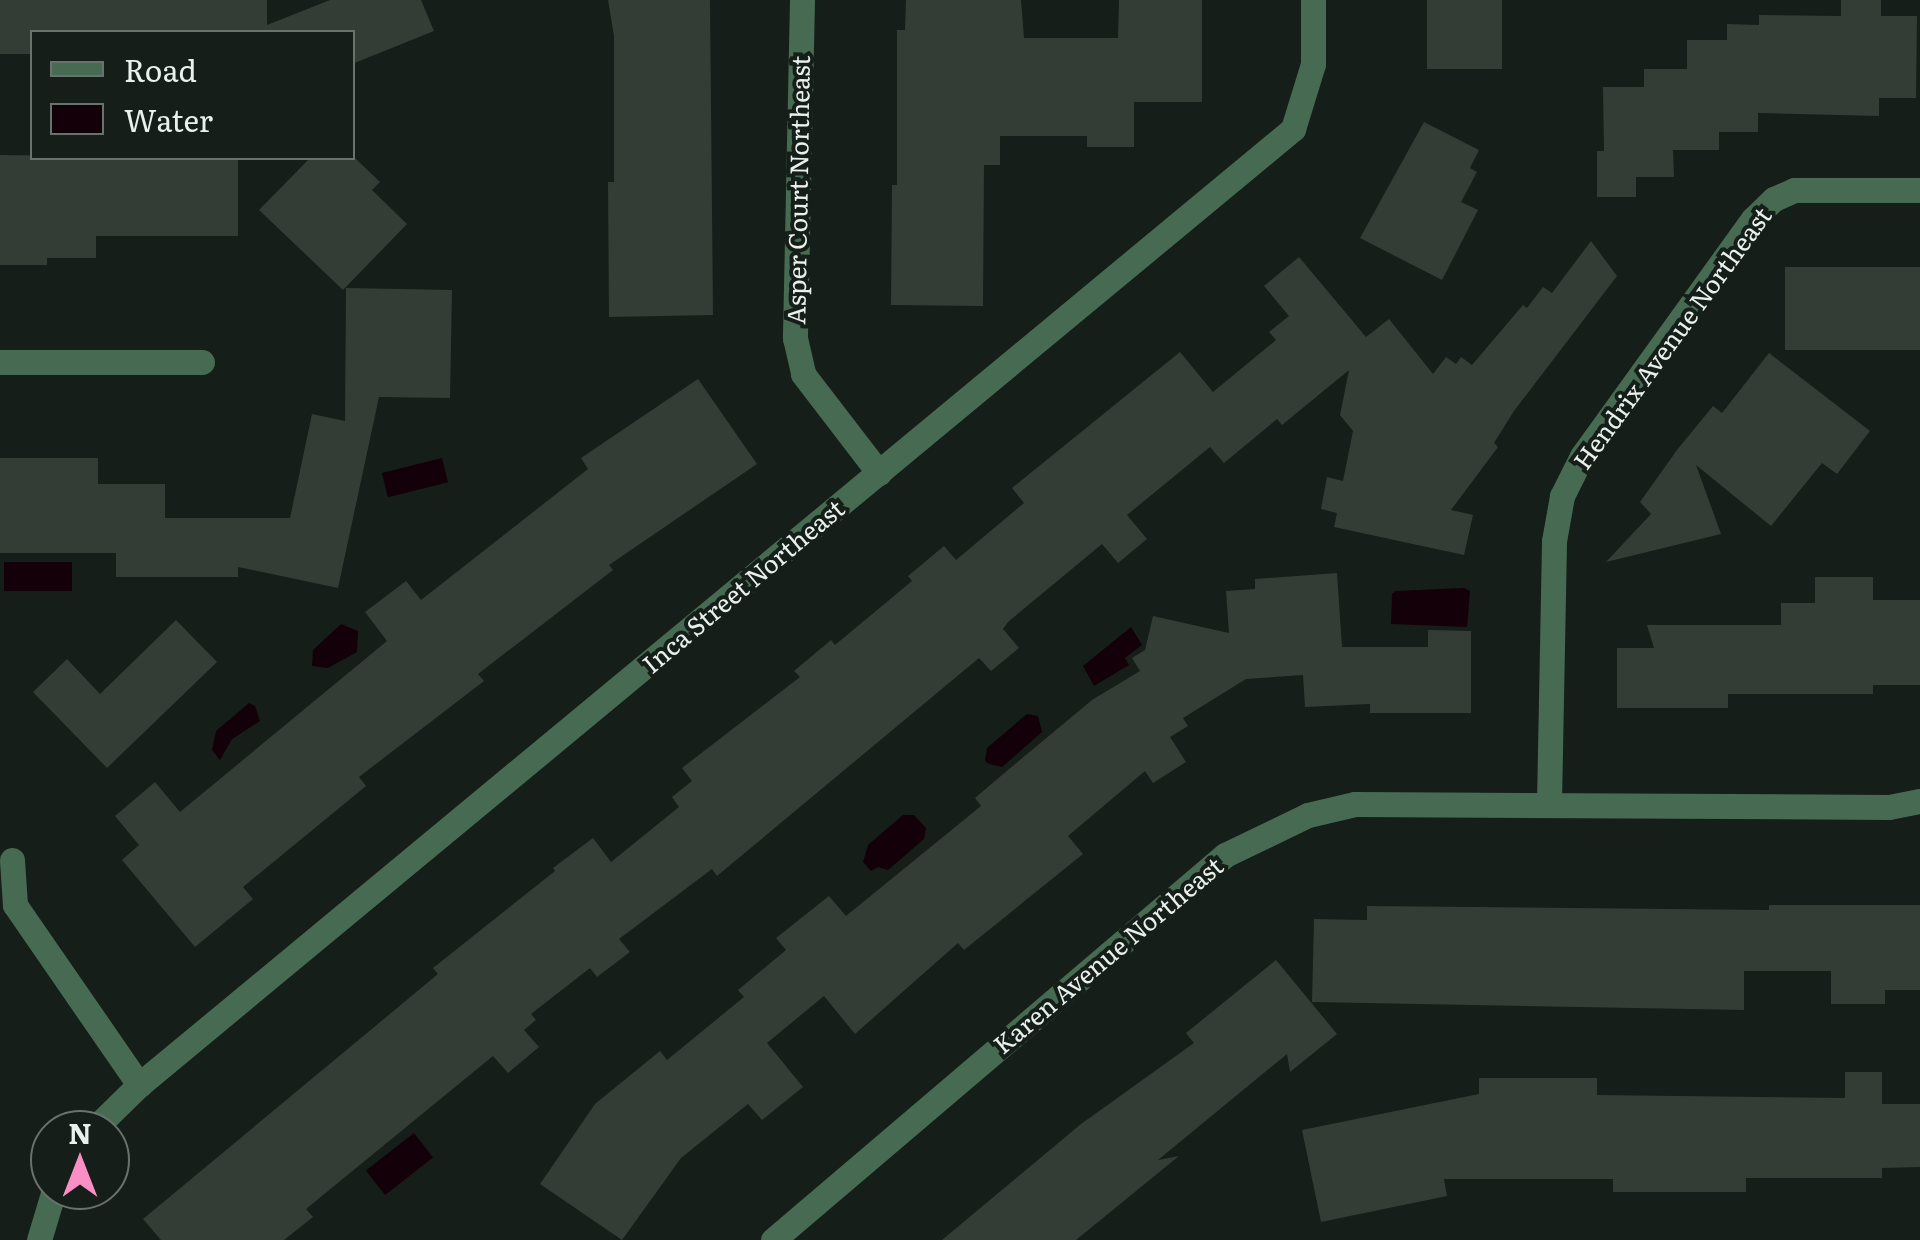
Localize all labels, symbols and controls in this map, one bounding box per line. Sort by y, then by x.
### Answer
legend [30,30,355,160]
text: Road [124,47,197,91]
street label: Asper Court Northeast [781,55,815,325]
text: Water [124,97,213,141]
street label: Hendrix Avenue Northeast [1567,201,1777,475]
street label: Inca Street Northeast [636,493,850,679]
street label: Karen Avenue Northeast [987,850,1229,1060]
north arrow [30,1110,130,1210]
text: N [68,1111,92,1153]

